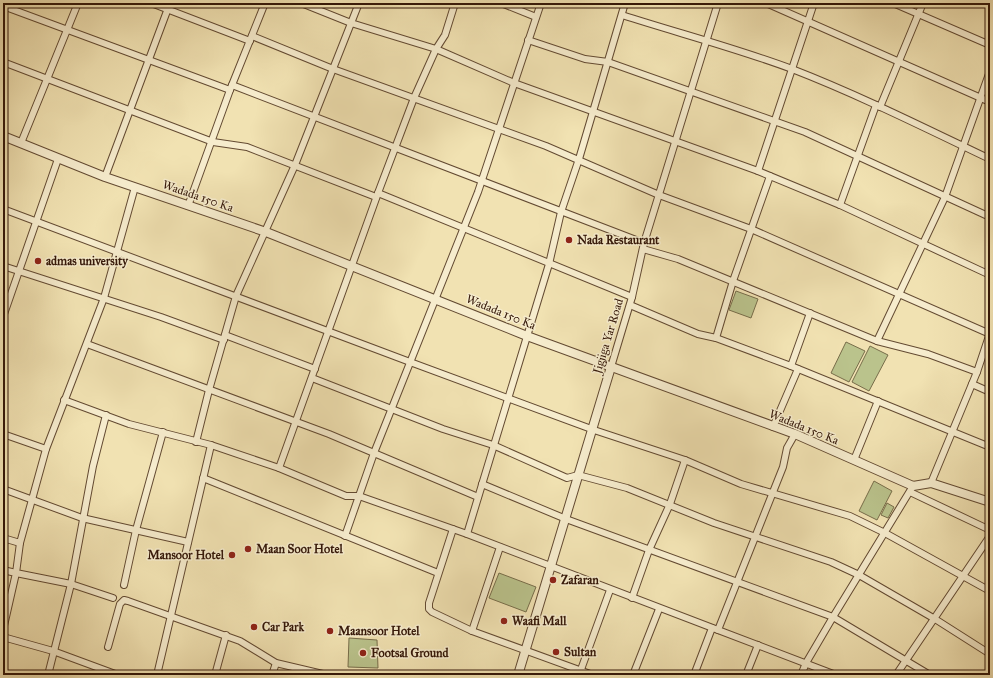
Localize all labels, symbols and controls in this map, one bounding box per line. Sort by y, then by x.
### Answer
street label: Wadada 150 Ka [161,177,236,215]
place label: Nada Restaurant [577,233,660,247]
marker: Nada Restaurant [564,235,574,245]
place label: admas university [46,254,129,269]
marker: admas university [33,256,43,266]
street label: Wadada 150 Ka [464,292,539,333]
street label: Jigjiga Yar Road [589,297,627,377]
street label: Wadada 150 Ka [767,407,842,448]
place label: Maan Soor Hotel [256,542,343,556]
marker: Maan Soor Hotel [243,544,253,554]
place label: Mansoor Hotel [148,548,225,562]
marker: Mansoor Hotel [227,550,237,560]
place label: Zafaran [561,573,599,587]
marker: Zafaran [548,575,558,585]
place label: Waafi Mall [512,614,567,628]
marker: Waafi Mall [499,616,509,626]
place label: Car Park [262,620,304,634]
marker: Car Park [249,622,259,632]
place label: Maansoor Hotel [338,624,420,638]
marker: Maansoor Hotel [325,626,335,636]
place label: Sultan [564,645,597,659]
place label: Footsal Ground [371,646,450,660]
marker: Sultan [551,647,561,657]
marker: Footsal Ground [358,648,368,658]

